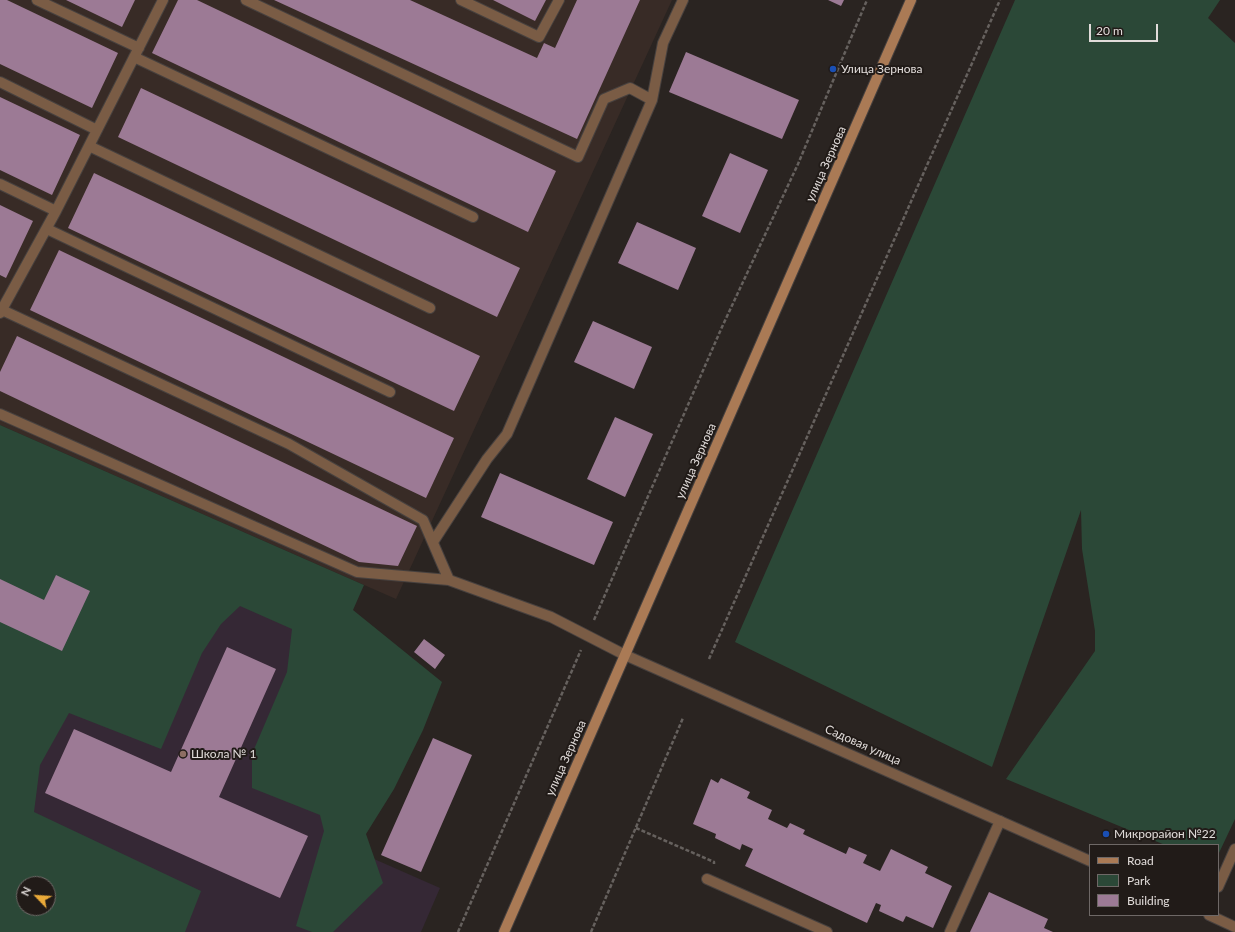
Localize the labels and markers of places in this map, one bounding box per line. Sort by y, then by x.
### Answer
place label: Улица Зернова [841,62,922,76]
marker: Улица Зернова [828,64,838,74]
place label: Школа № 1 [191,747,256,761]
marker: Школа № 1 [178,749,188,759]
place label: Микрорайон №22 [1114,827,1216,841]
marker: Микрорайон №22 [1101,829,1111,839]

